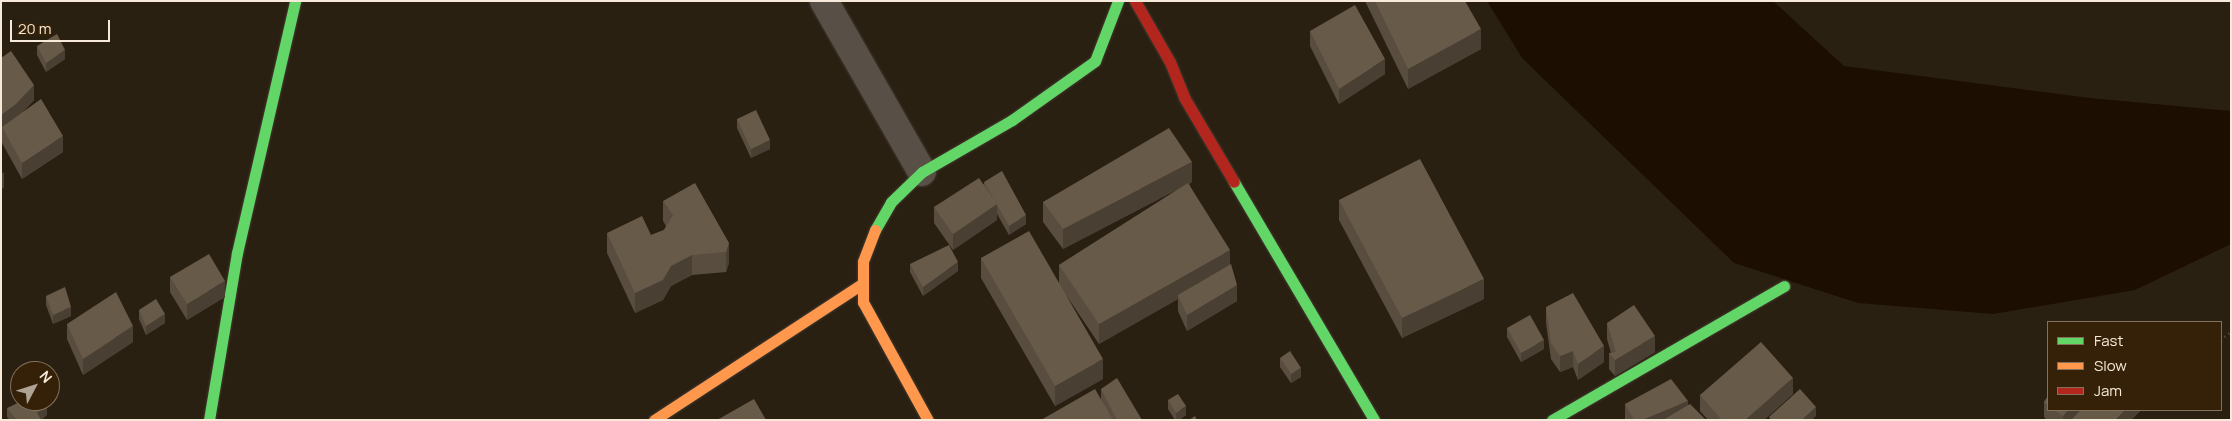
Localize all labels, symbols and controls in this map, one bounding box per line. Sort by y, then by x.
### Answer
scale bar [12,10,112,42]
text: 20 m [18,18,51,39]
legend [2047,321,2222,411]
text: Fast [2094,330,2123,351]
text: Slow [2094,355,2127,376]
north arrow [10,361,60,411]
text: N [36,367,57,387]
text: Jam [2094,380,2122,401]

